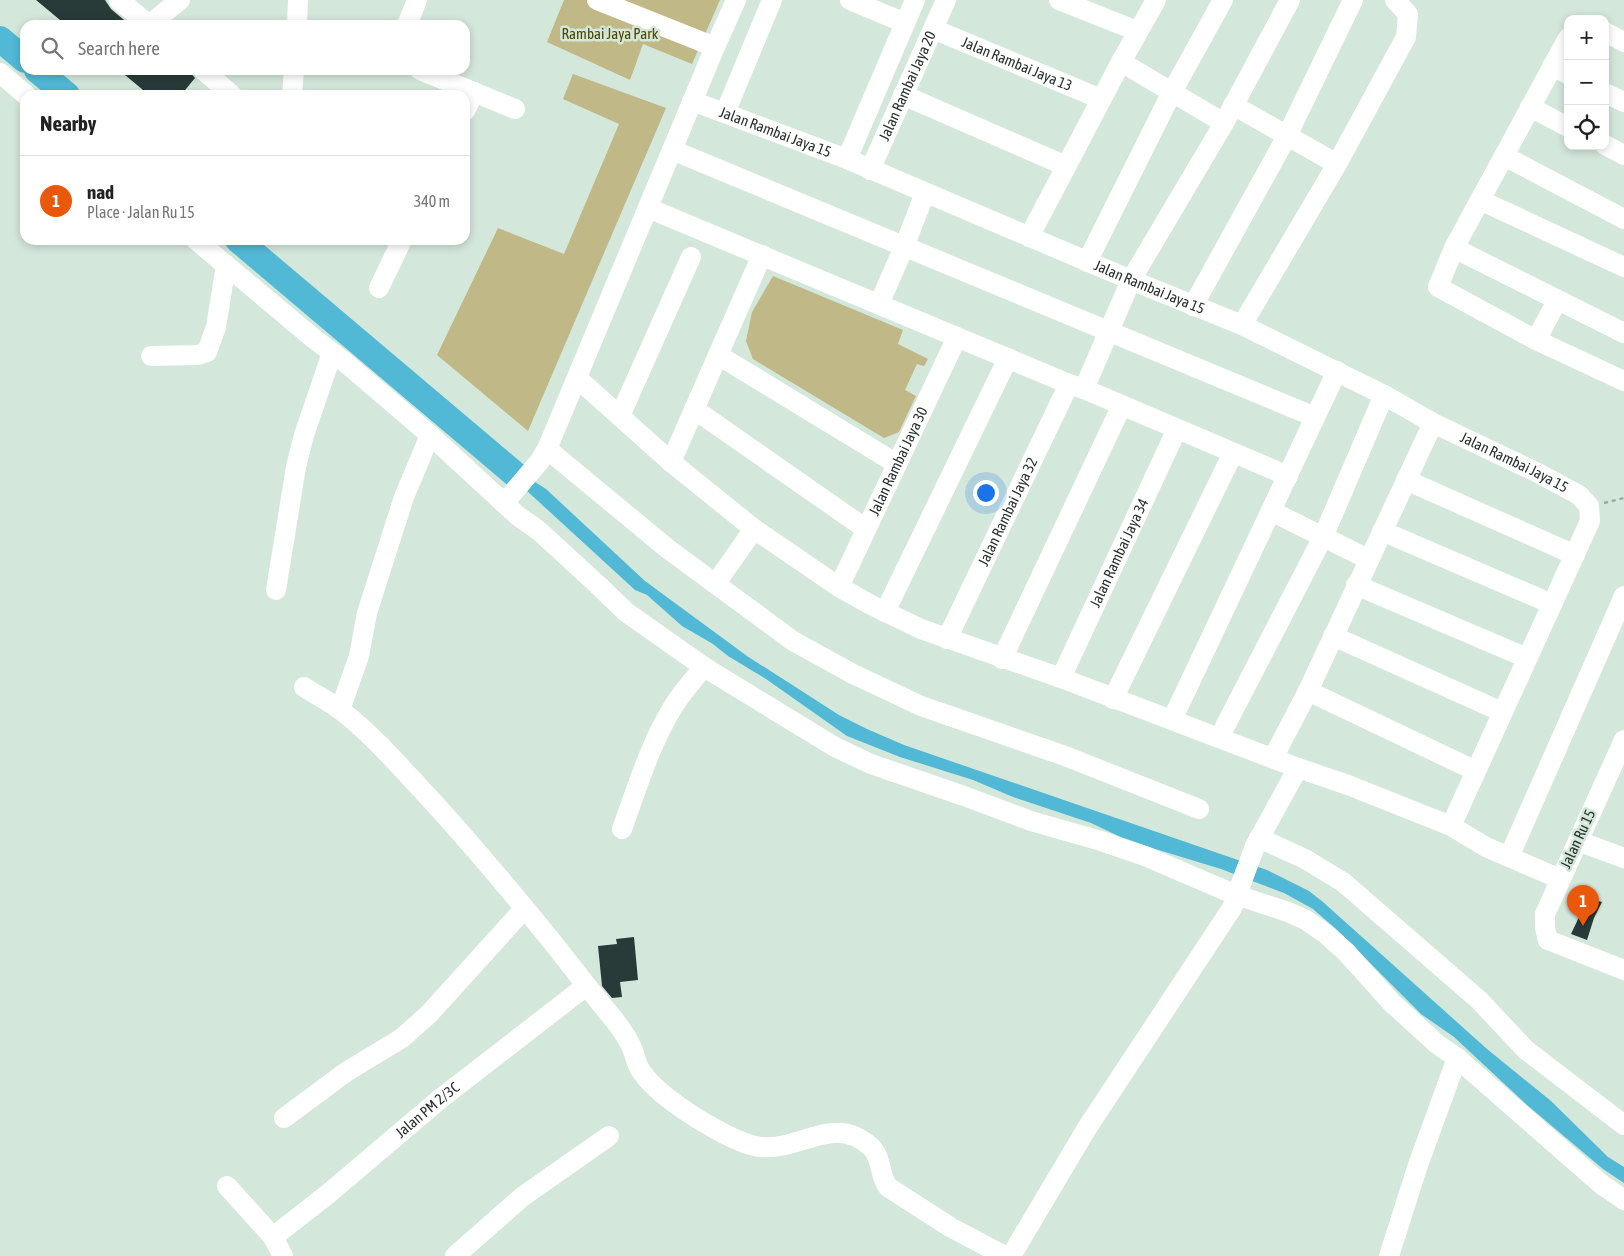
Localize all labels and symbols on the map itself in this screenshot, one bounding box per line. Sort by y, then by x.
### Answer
park label: Rambai Jaya Park [562,25,659,42]
street label: Jalan Rambai Jaya 20 [875,28,939,143]
street label: Jalan Rambai Jaya 13 [959,33,1075,94]
street label: Jalan Rambai Jaya 15 [717,103,834,160]
street label: Jalan Rambai Jaya 15 [1092,256,1207,317]
street label: Jalan Rambai Jaya 30 [865,404,931,518]
street label: Jalan Rambai Jaya 15 [1458,428,1571,496]
street label: Jalan Rambai Jaya 32 [974,455,1041,569]
your location [973,480,999,506]
street label: Jalan Rambai Jaya 34 [1086,496,1151,610]
street label: Jalan Ru 15 [1557,807,1599,871]
pin: 1 [1567,885,1599,926]
street label: Jalan PM 2/3C [392,1078,463,1141]

